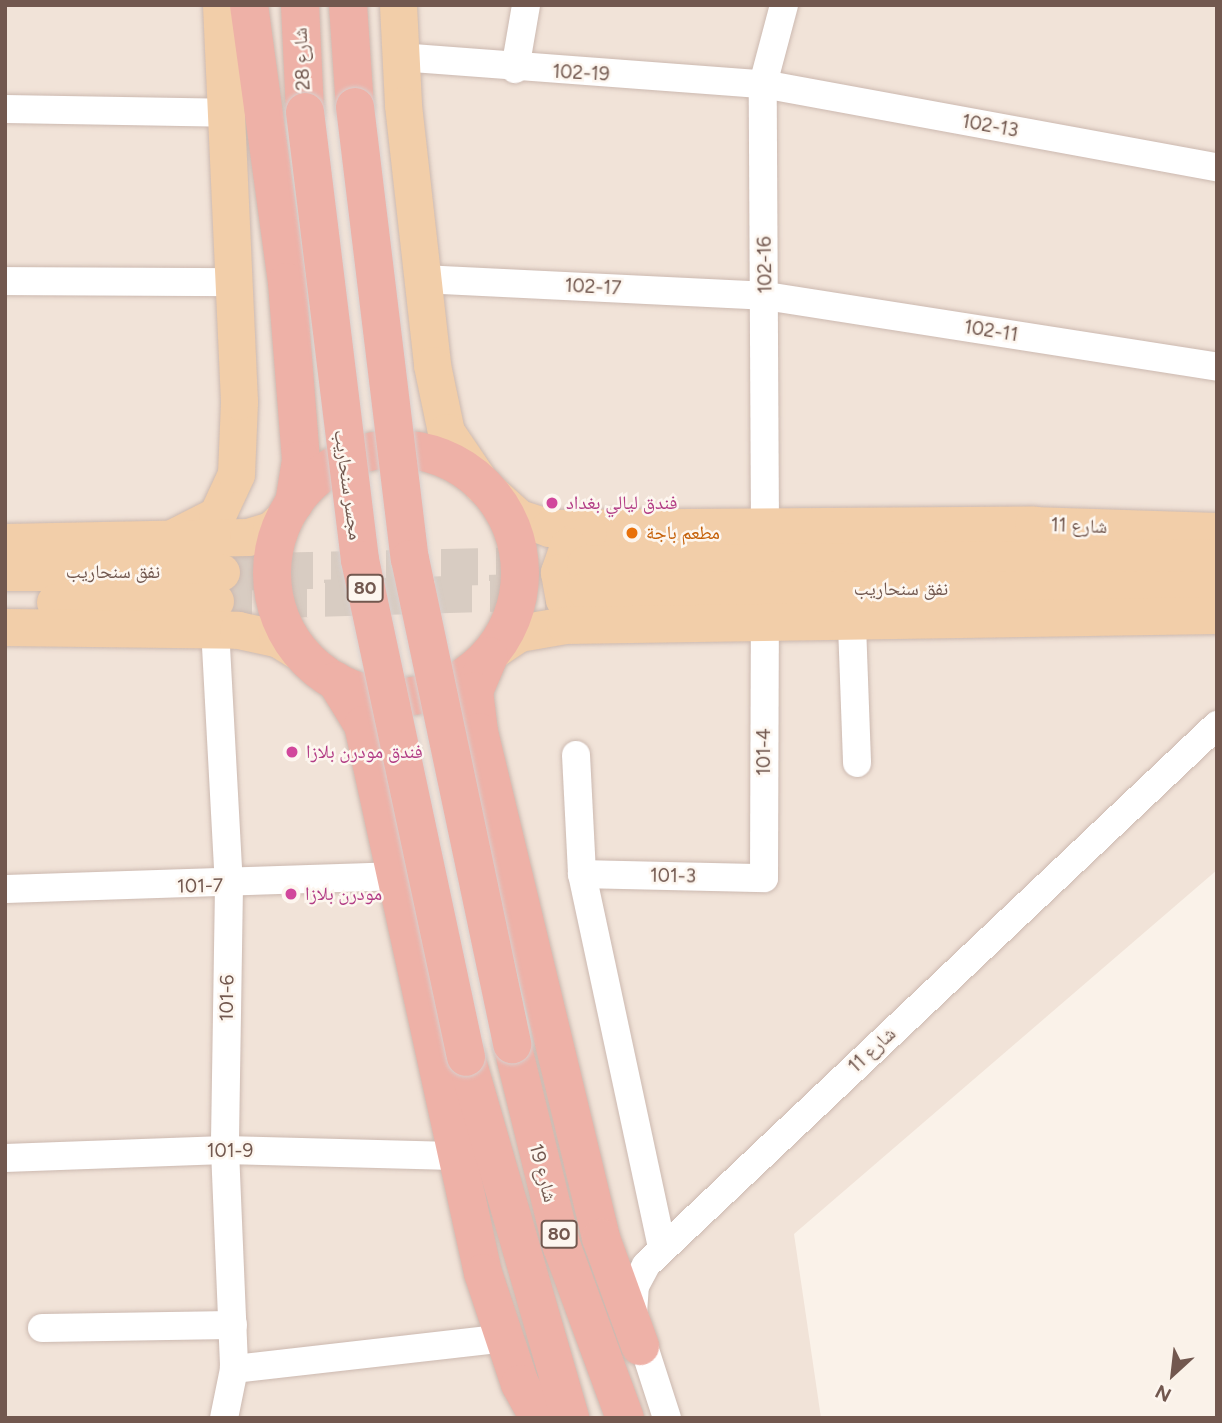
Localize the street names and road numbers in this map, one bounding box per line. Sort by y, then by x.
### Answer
street label: شارع 28 [289,27,315,91]
street label: 102-19 [552,60,610,86]
street label: 102-13 [960,110,1020,142]
street label: 102-16 [753,236,777,294]
street label: 102-17 [564,274,622,300]
street label: 102-11 [962,315,1020,347]
street label: مجسر سنحاريب [329,428,367,542]
street label: شارع 11 [1050,514,1108,538]
street label: نفق سنحاريب [66,561,160,583]
road number: 80 [346,574,384,602]
street label: نفق سنحاريب [854,578,948,600]
street label: 101-4 [753,728,775,776]
street label: 101-3 [650,864,696,888]
street label: 101-7 [177,874,223,898]
street label: 101-6 [215,975,239,1021]
street label: شارع 11 [844,1022,900,1078]
street label: 101-9 [207,1140,253,1162]
street label: شارع 19 [524,1141,562,1205]
road number: 80 [540,1219,578,1248]

